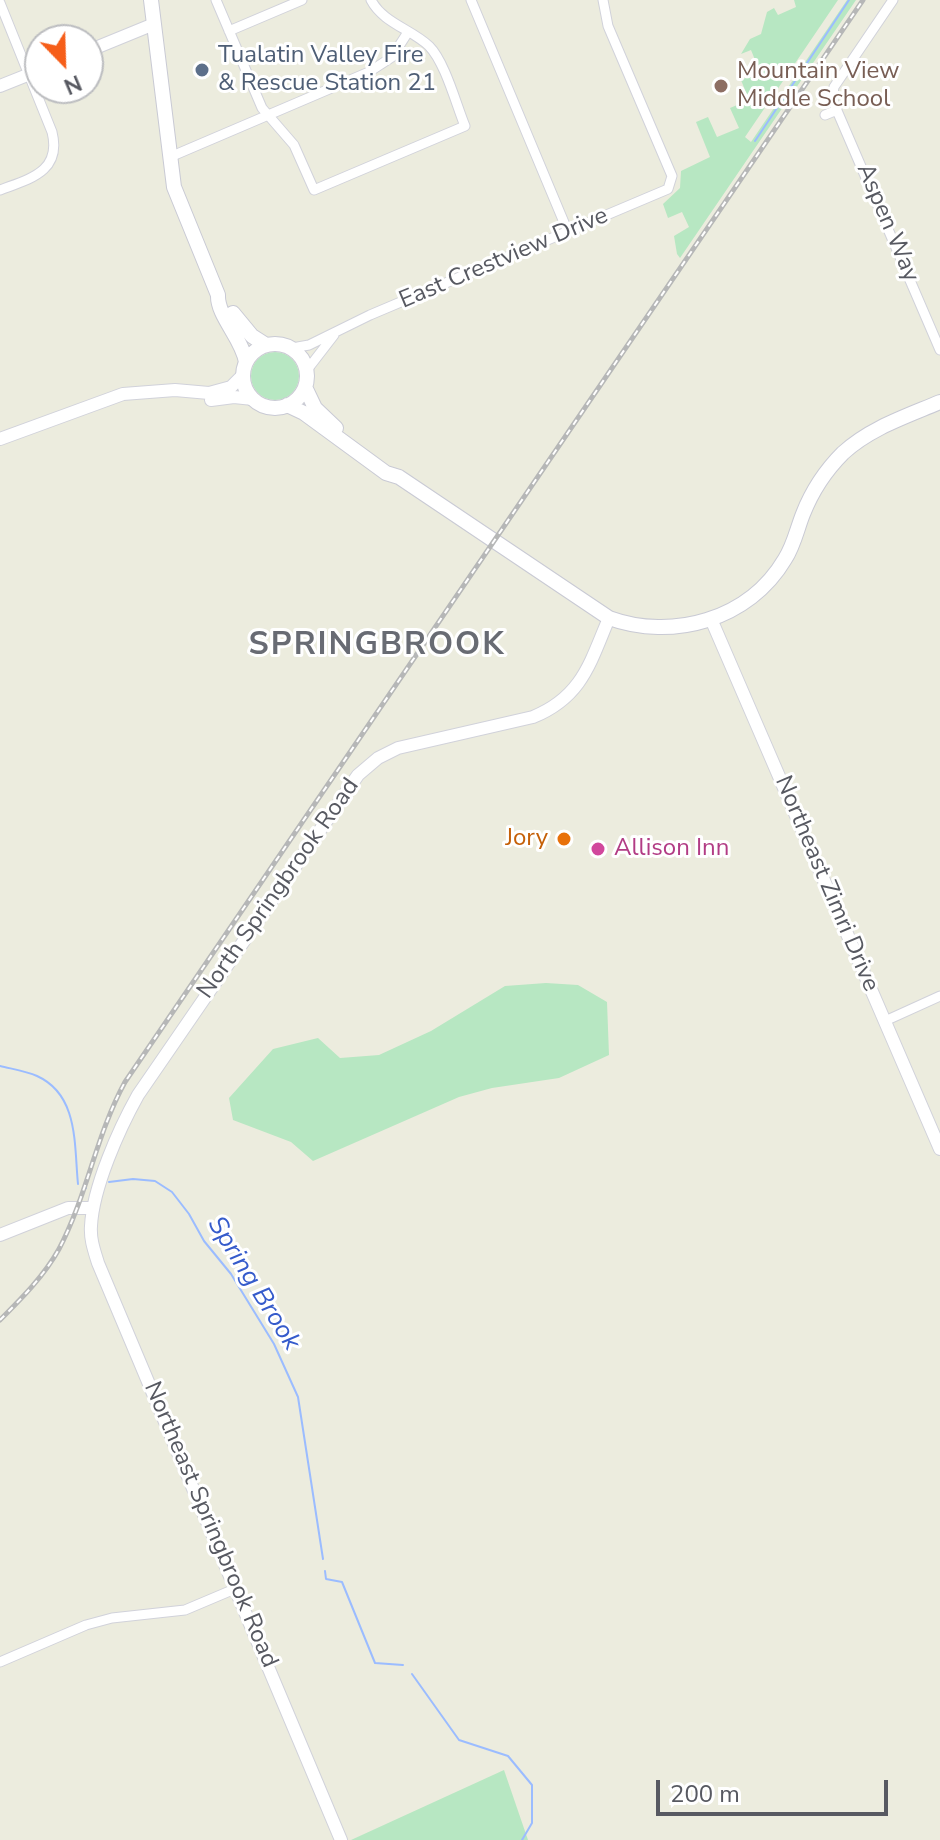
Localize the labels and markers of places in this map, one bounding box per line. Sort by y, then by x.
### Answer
place label: Tualatin Valley Fire & Rescue Station 21 [218,42,436,98]
place label: Mountain View Middle School [737,58,899,114]
marker: Tualatin Valley Fire & Rescue Station 21 [193,61,211,79]
marker: Mountain View Middle School [712,77,730,95]
place label: Jory [505,825,548,853]
marker: Jory [555,830,573,848]
place label: Allison Inn [614,835,729,863]
marker: Allison Inn [589,840,607,858]

